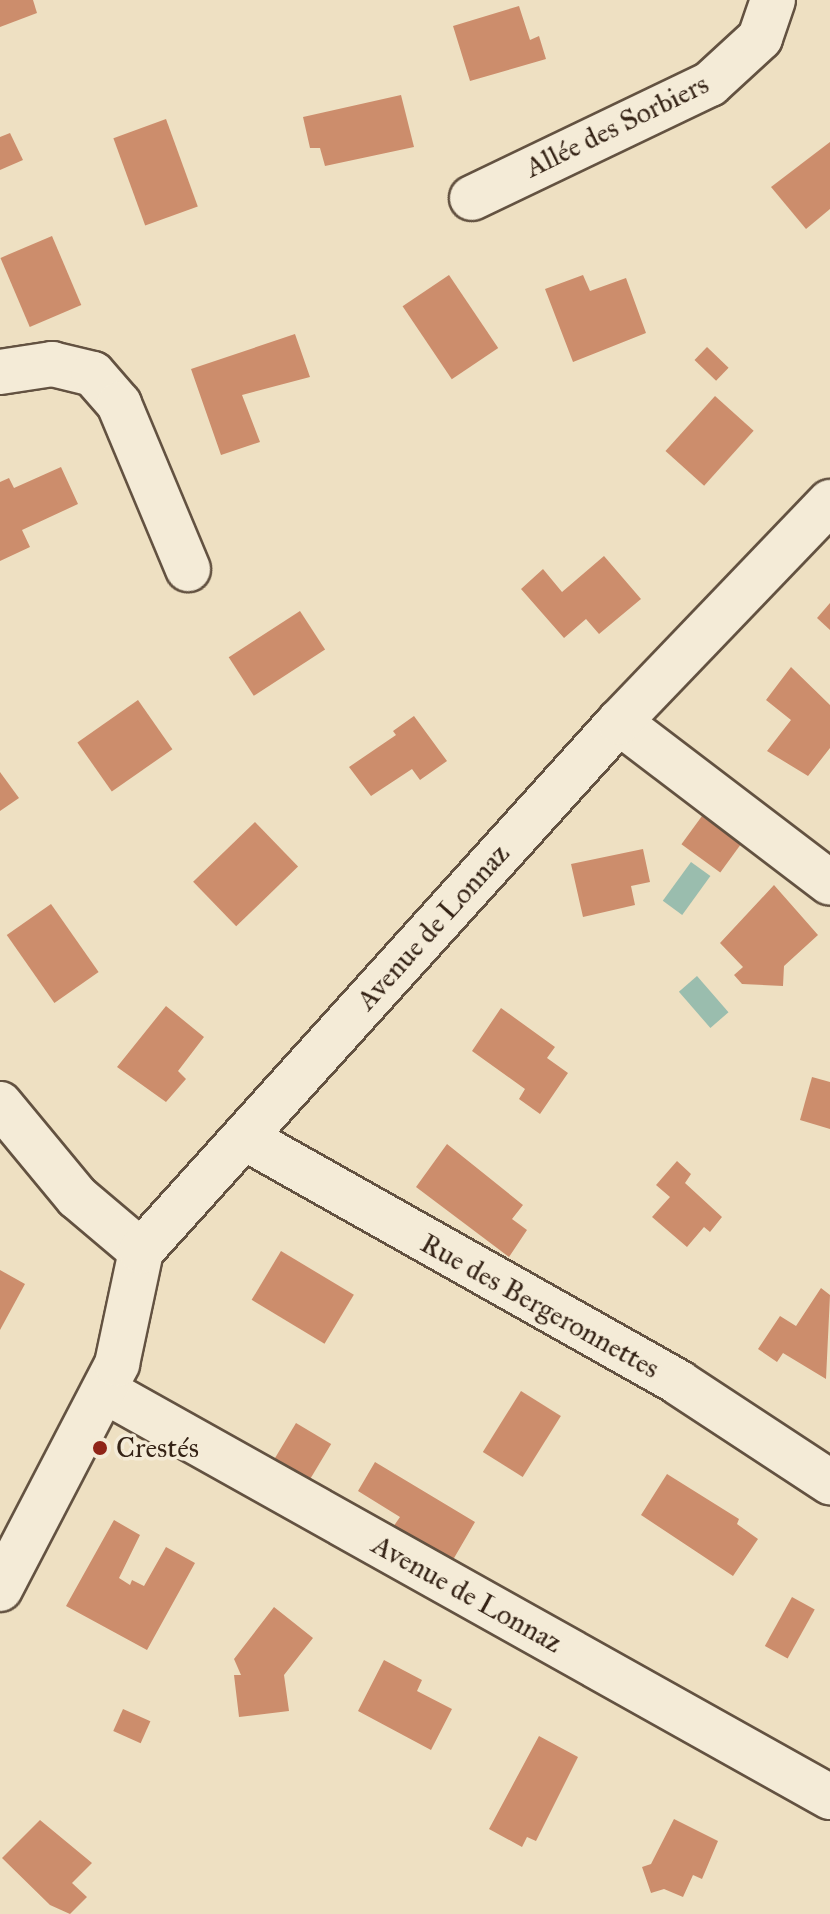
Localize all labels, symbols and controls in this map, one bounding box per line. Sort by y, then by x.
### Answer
street label: Allée des Sorbiers [520,67,714,185]
street label: Avenue de Lonnaz [350,837,516,1017]
street label: Rue des Bergeronnettes [415,1226,665,1386]
place label: Crestés [116,1431,199,1465]
marker: Crestés [91,1439,109,1457]
street label: Avenue de Lonnaz [366,1528,568,1660]

